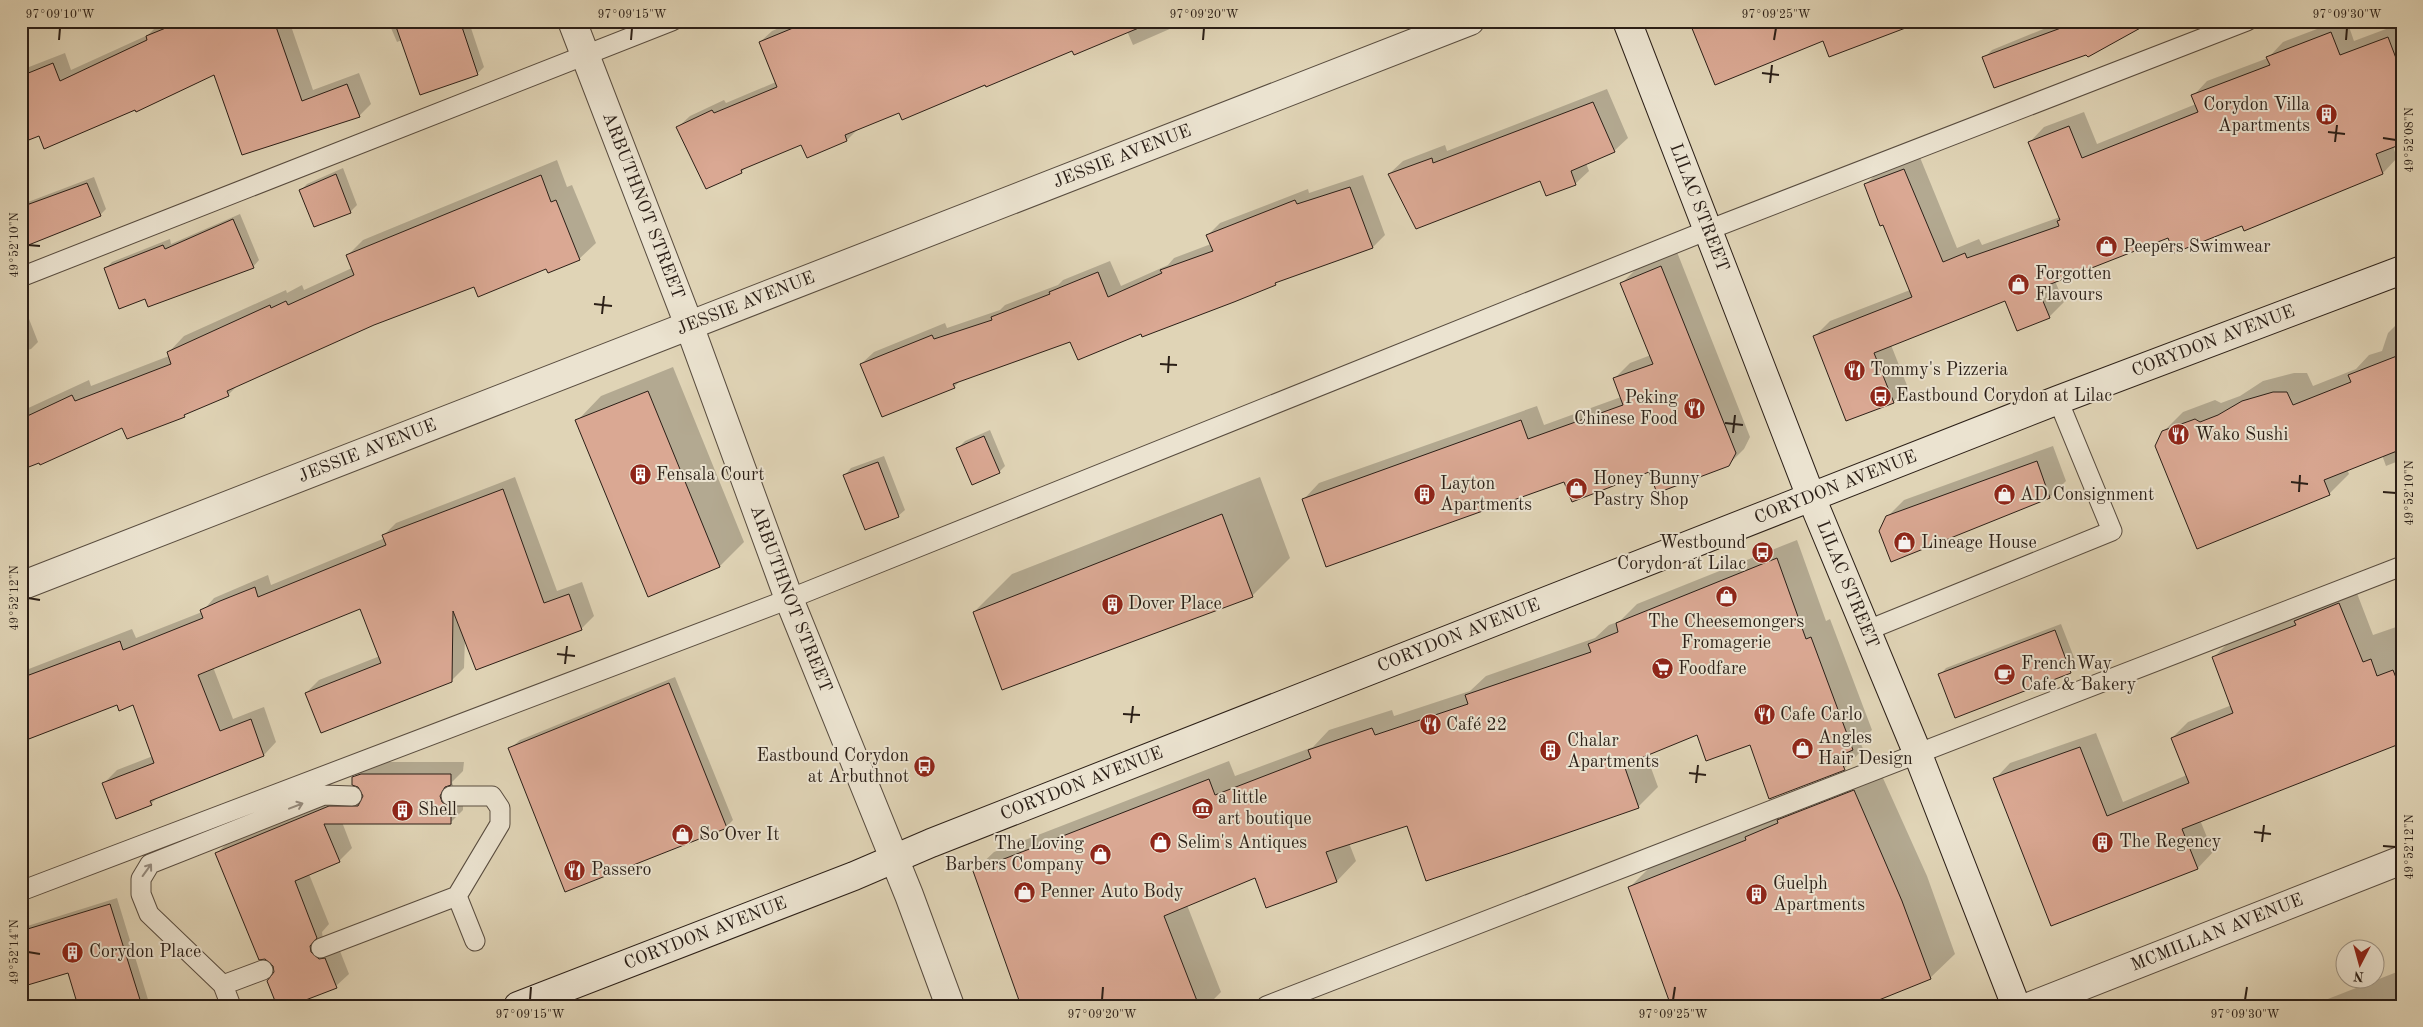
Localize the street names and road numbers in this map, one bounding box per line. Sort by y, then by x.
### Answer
street label: ARBUTHNOT STREET [599,110,687,302]
street label: JESSIE AVENUE [1051,122,1194,192]
street label: LILAC STREET [1666,141,1732,274]
street label: JESSIE AVENUE [674,268,817,338]
street label: CORYDON AVENUE [2129,302,2297,380]
street label: JESSIE AVENUE [296,416,439,486]
street label: CORYDON AVENUE [1752,447,1919,527]
street label: ARBUTHNOT STREET [747,503,835,695]
street label: LILAC STREET [1813,518,1882,651]
street label: CORYDON AVENUE [1375,596,1542,676]
street label: CORYDON AVENUE [998,744,1166,824]
street label: MCMILLAN AVENUE [2128,891,2306,975]
street label: CORYDON AVENUE [622,894,789,973]

